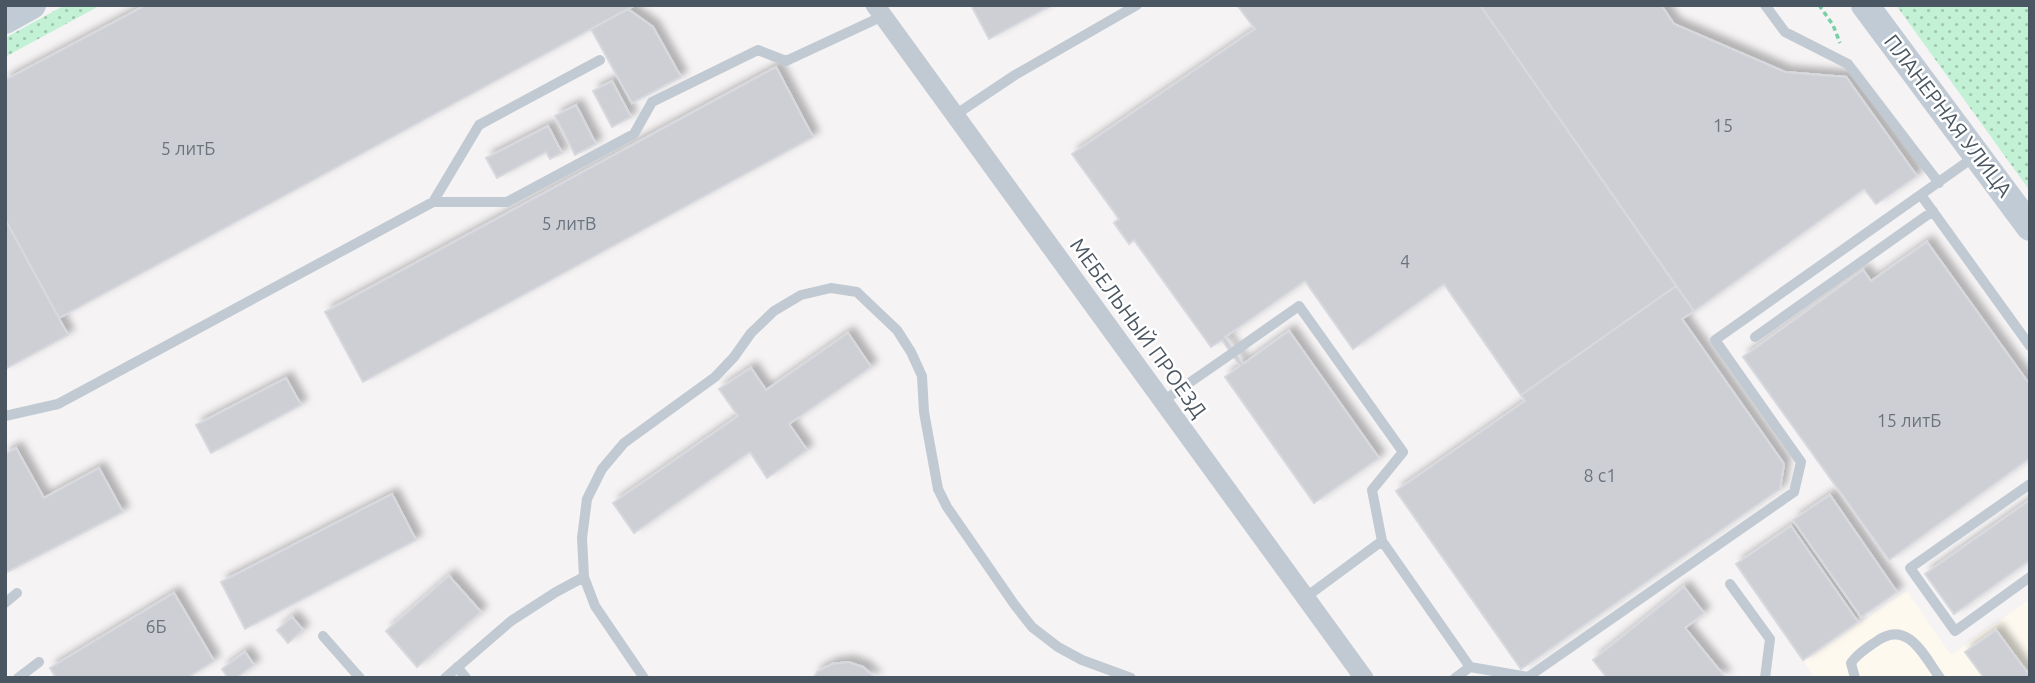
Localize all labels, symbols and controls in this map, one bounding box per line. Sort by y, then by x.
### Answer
street label: ПЛАНЕРНАЯ УЛИЦА [1880,29,2018,202]
house number: 15 [1713,115,1733,135]
house number: 5 литБ [161,138,215,158]
house number: 5 литВ [542,213,596,233]
street label: МЕБЕЛЬНЫЙ ПРОЕЗД [1066,233,1212,422]
house number: 4 [1400,251,1410,271]
house number: 15 литБ [1877,410,1941,430]
house number: 8 с1 [1584,465,1616,485]
house number: 6Б [145,616,167,636]

